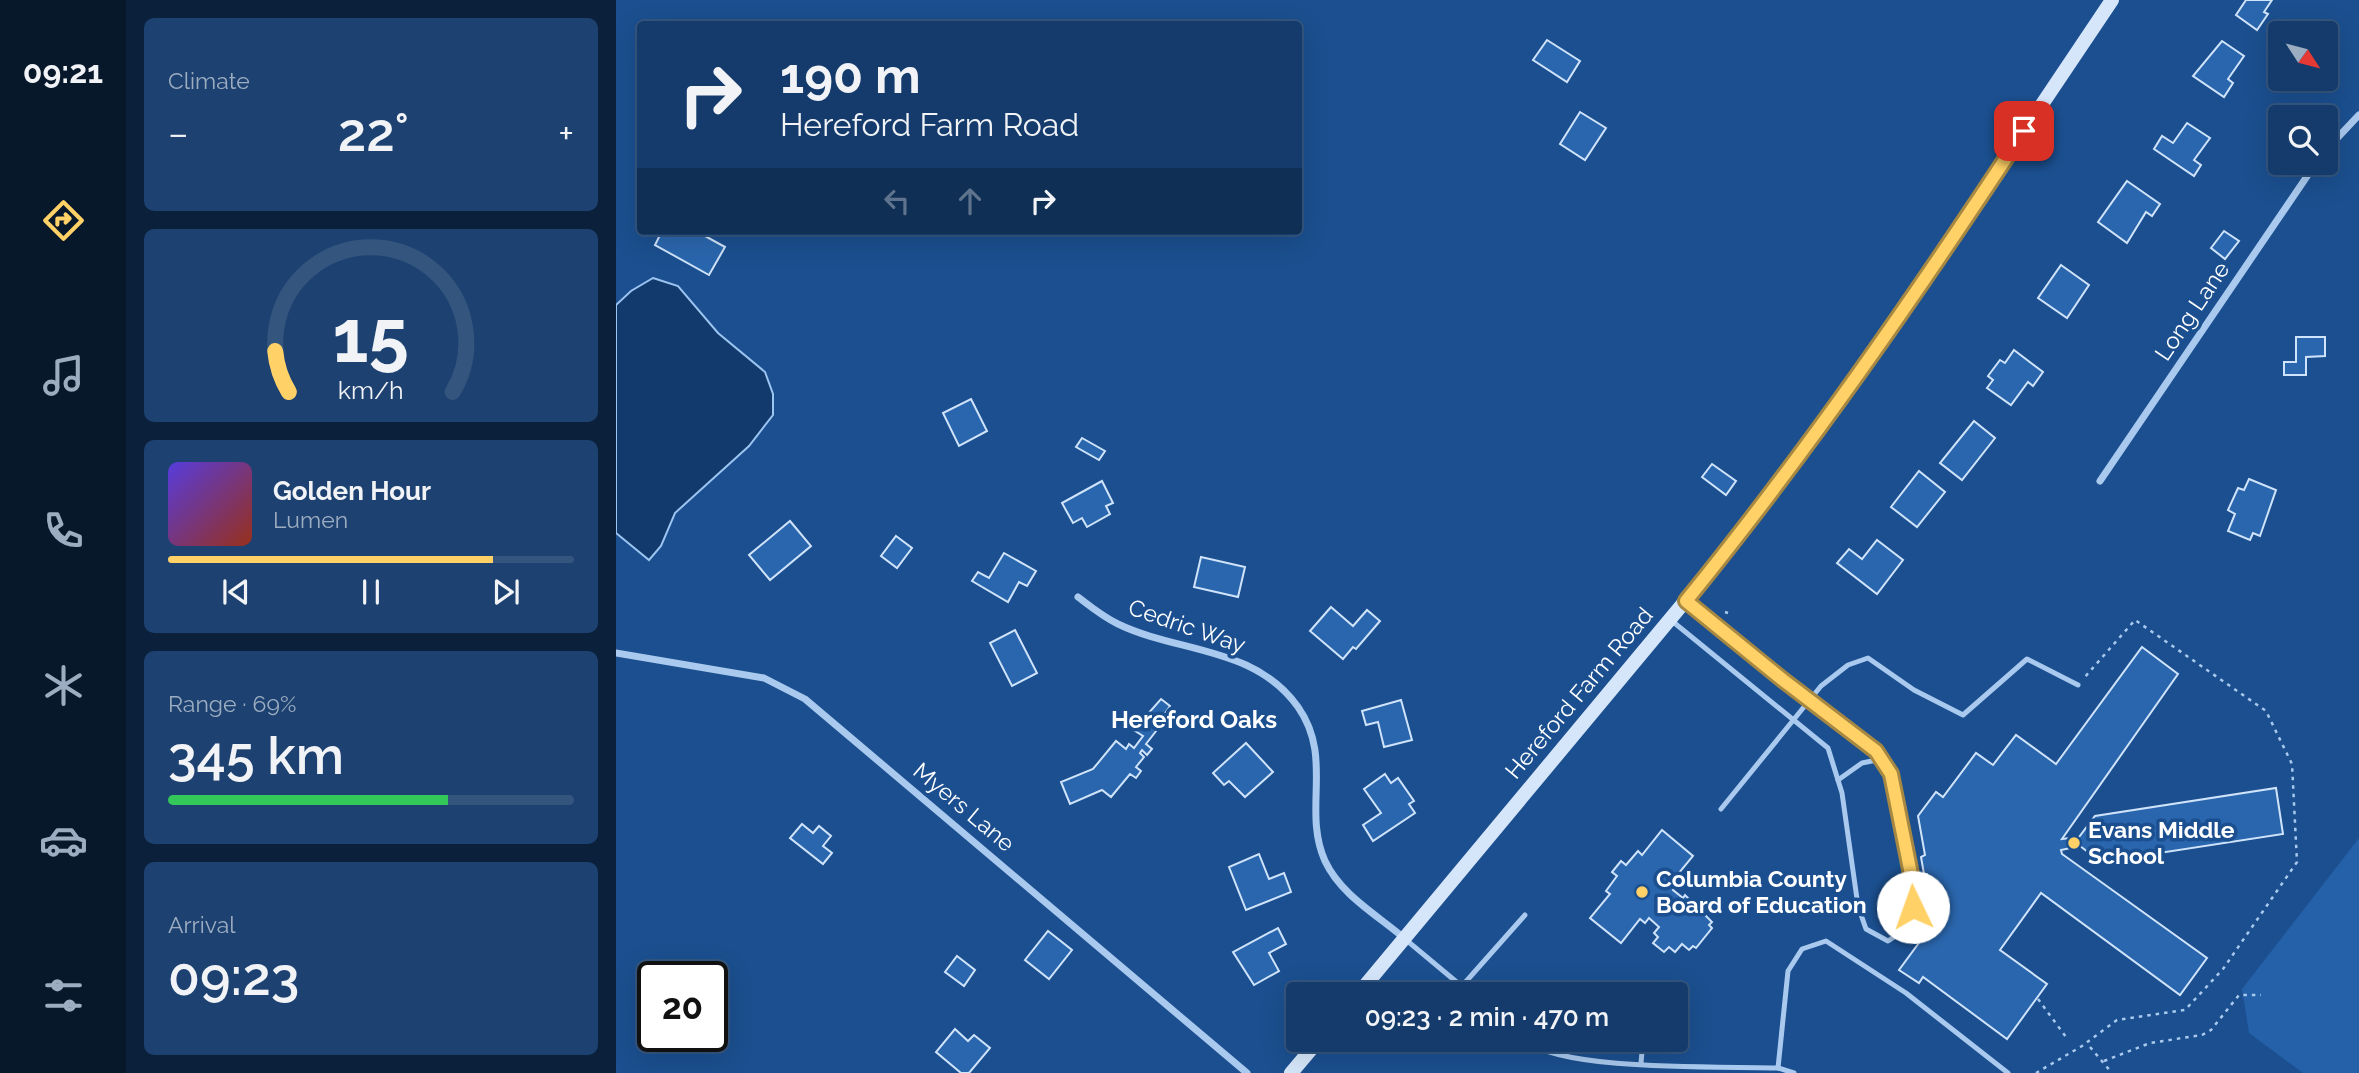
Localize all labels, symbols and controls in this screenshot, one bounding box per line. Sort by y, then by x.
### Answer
north arrow [2268,21,2338,91]
map controls [2268,21,2338,175]
text: 190 m [780,47,921,104]
icon: right [665,49,756,140]
text: 09:21 [23,53,103,90]
text: Climate [168,67,250,94]
pin [1994,101,2054,161]
text: 22° [338,102,409,163]
button: search [2268,105,2338,175]
text: Hereford Farm Road [780,106,1079,143]
text: − [168,111,188,156]
text: + [558,111,574,156]
icon: arrive [2005,112,2043,150]
icon: left [878,182,916,220]
icon: ahead [951,182,989,220]
icon: right [1024,182,1062,220]
icon: directions [39,196,88,245]
street label: Long Lane [2149,256,2234,365]
text: 15 [333,294,409,379]
icon: music [39,351,88,400]
text: km/h [338,374,404,404]
text: Golden Hour [273,476,431,506]
icon: phone [39,506,88,555]
text: Lumen [273,506,348,533]
icon: previous [217,573,255,611]
icon: pause [352,573,390,611]
icon: next [487,573,525,611]
street label: Cedric Way [1125,593,1249,658]
street label: Hereford Farm Road [1499,602,1658,784]
icon: climate [39,661,88,710]
text: Range · 69% [168,690,296,717]
district label: Hereford Oaks [1111,705,1277,734]
text: 345 km [168,725,344,786]
street label: Myers Lane [908,757,1020,857]
icon: car [39,816,88,865]
place label: Evans Middle School [2088,816,2235,869]
marker: Evans Middle School [2066,835,2082,851]
place label: Columbia County Board of Education [1656,865,1867,918]
position arrow [1876,870,1950,944]
marker: Columbia County Board of Education [1634,884,1650,900]
text: Arrival [168,911,235,938]
text: 09:23 [168,946,299,1007]
speed limit sign: 20 [637,961,728,1052]
icon: filters [39,971,88,1020]
text: 09:23 · 2 min · 470 m [1365,1002,1609,1032]

